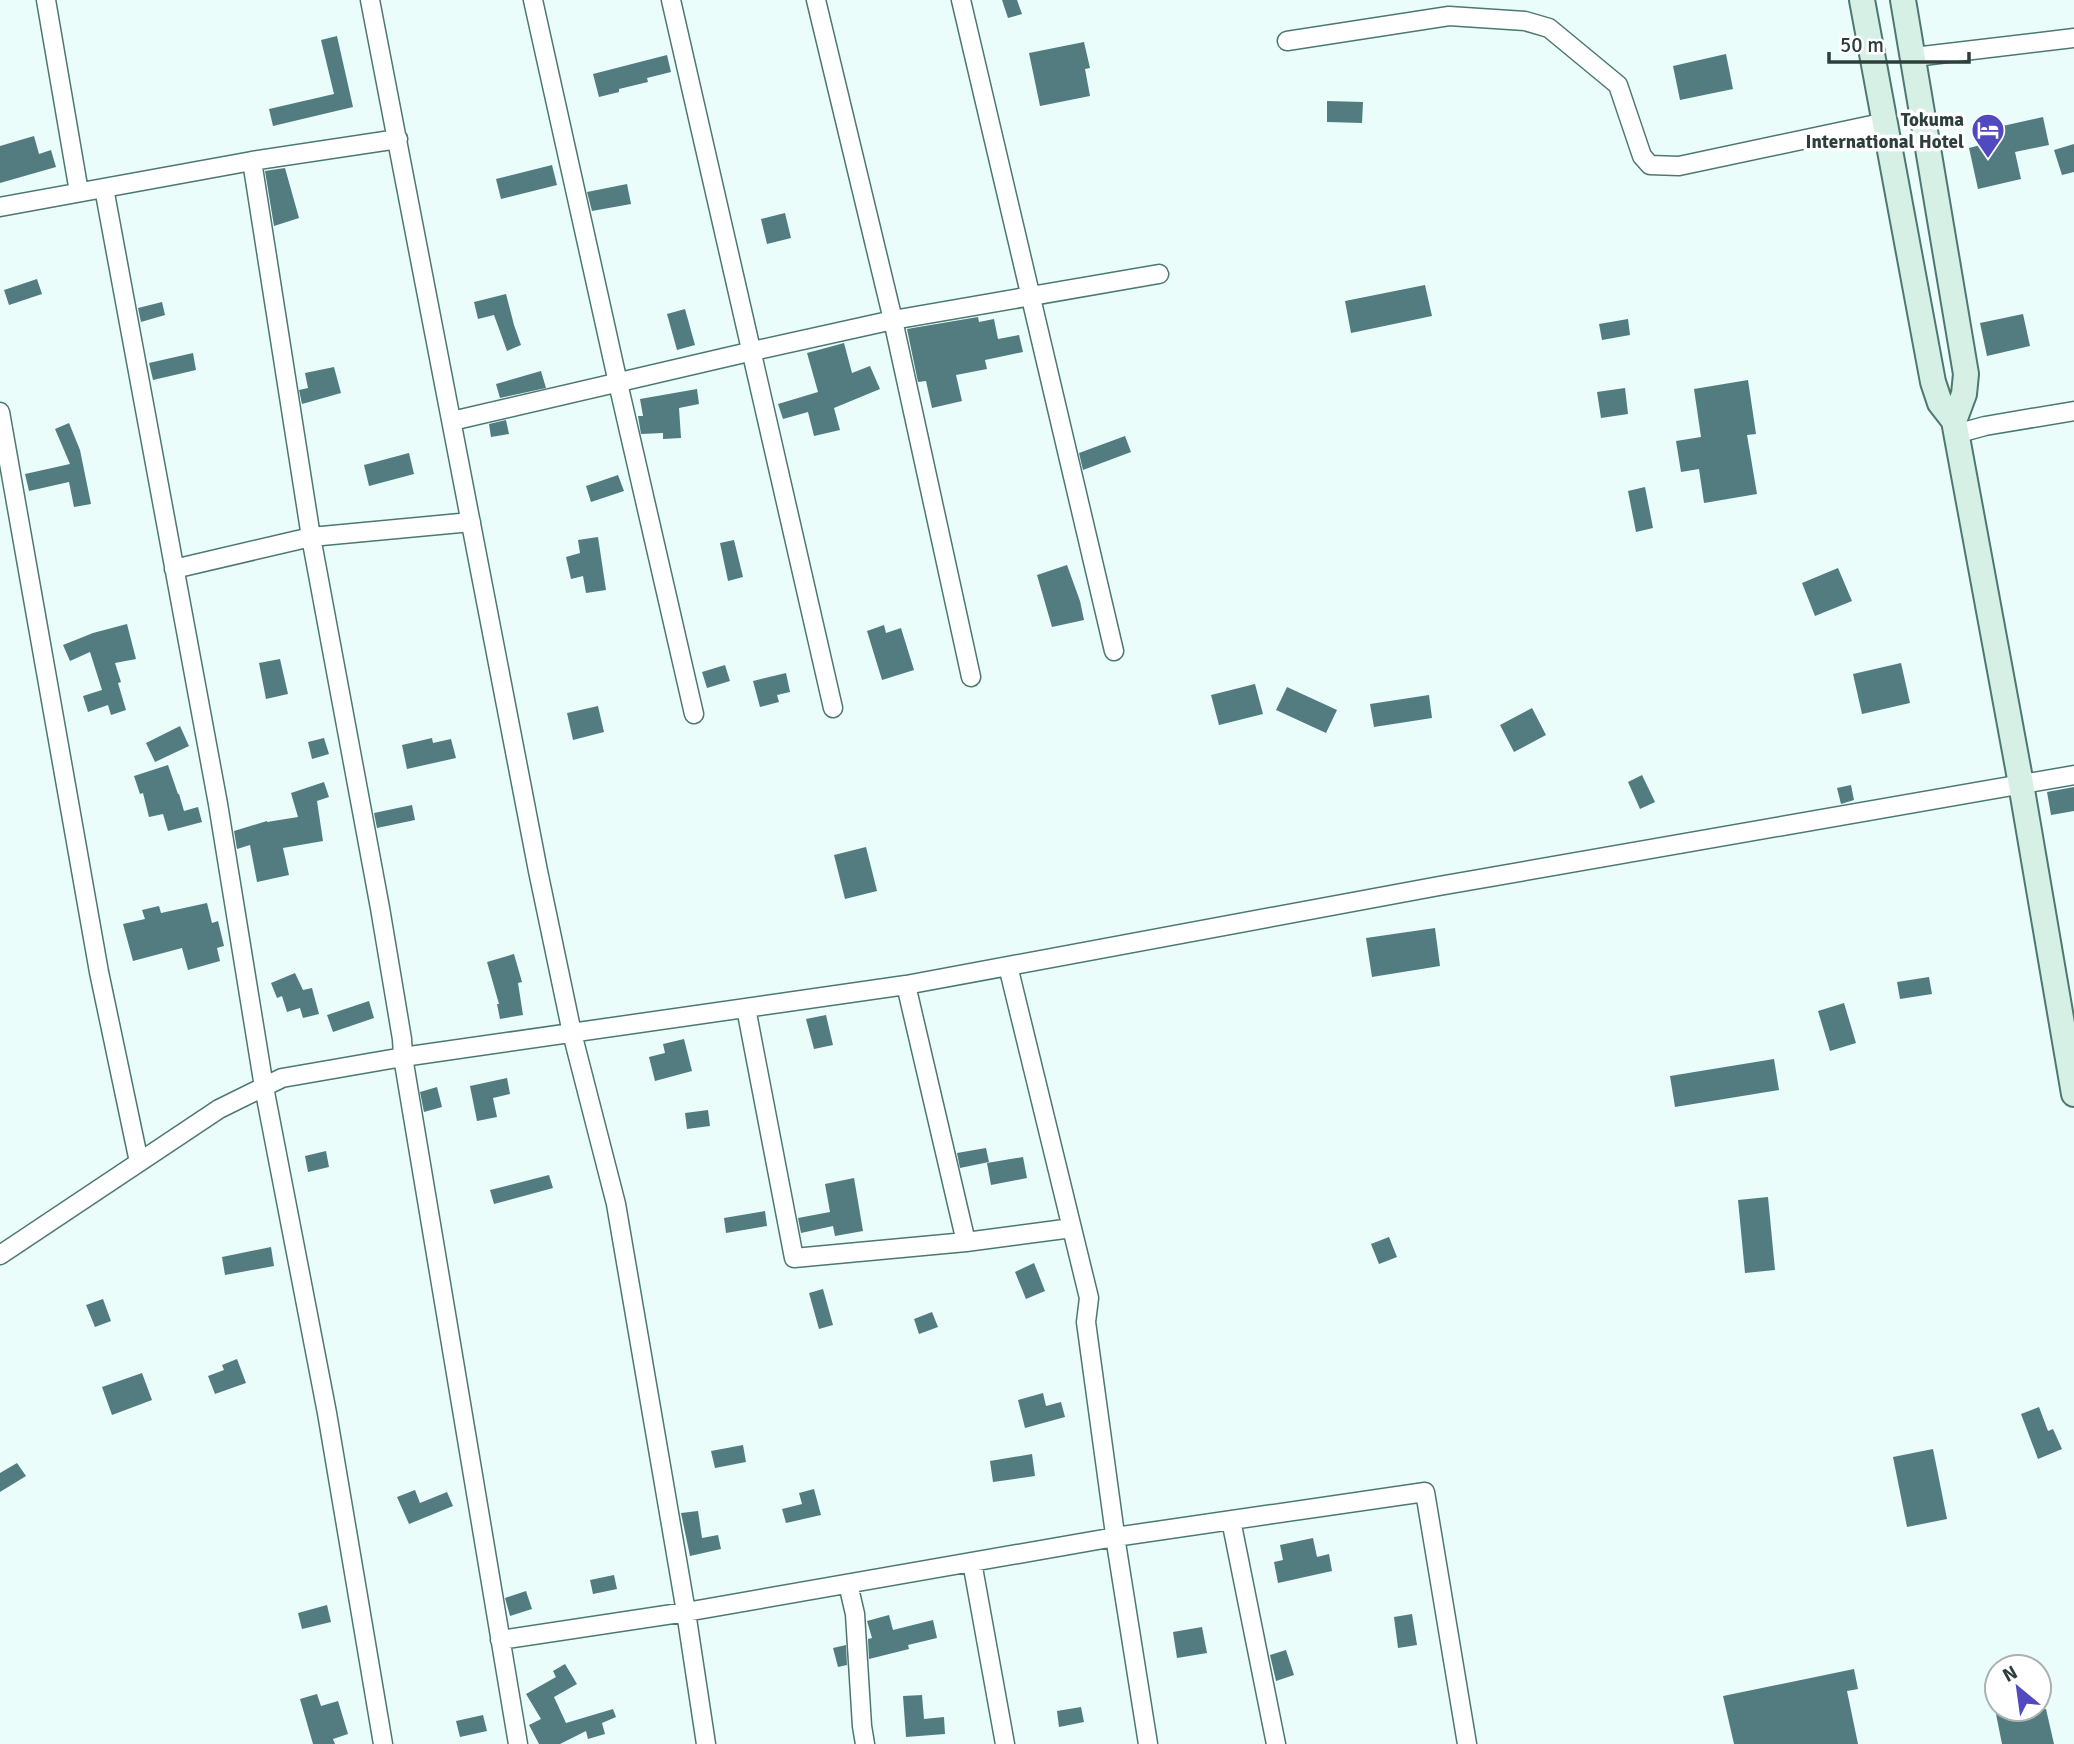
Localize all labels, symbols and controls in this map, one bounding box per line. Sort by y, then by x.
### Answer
scale bar [1829,21,1969,65]
text: 50 m [1840,32,1884,58]
place label: Tokuma International Hotel [1805,108,1964,154]
hotel icon: Tokuma International Hotel [1969,111,2007,160]
north arrow [1983,1653,2053,1723]
text: N [1999,1660,2022,1688]

